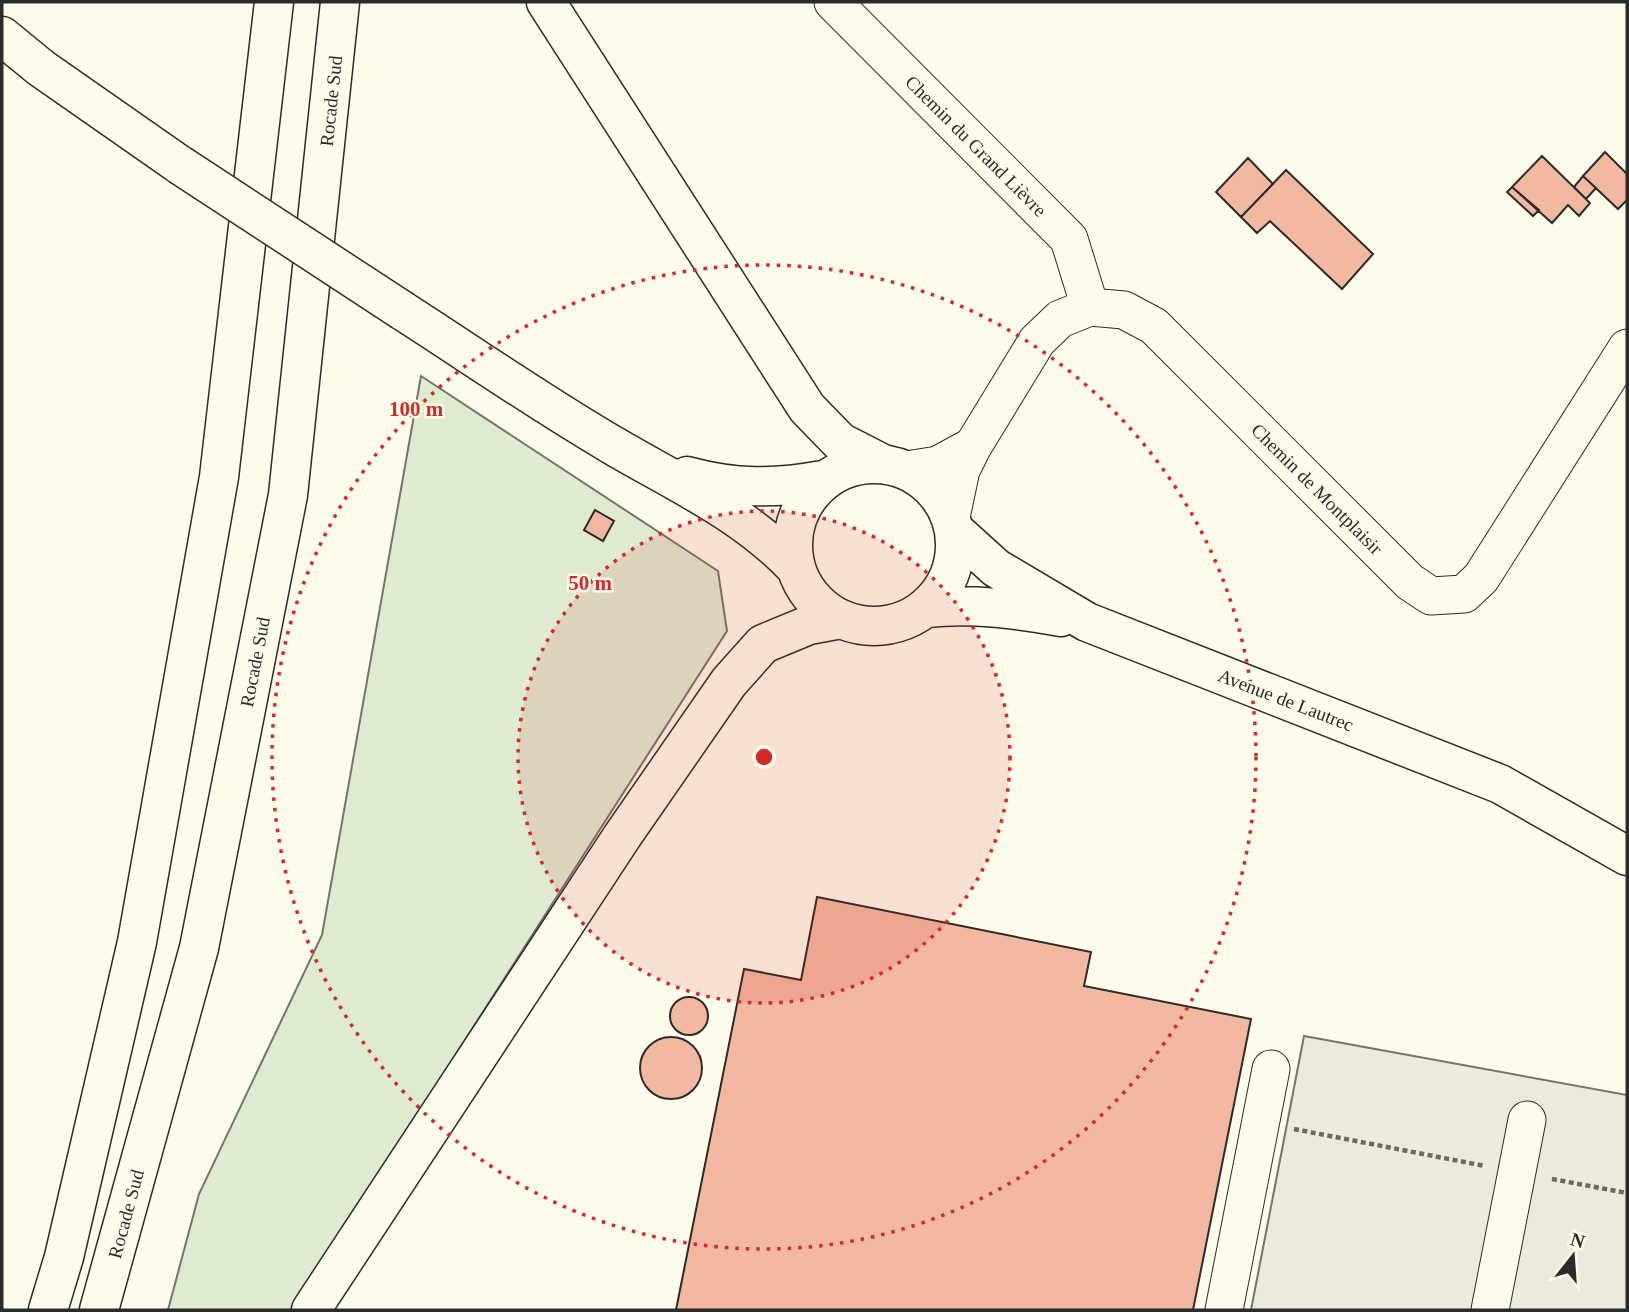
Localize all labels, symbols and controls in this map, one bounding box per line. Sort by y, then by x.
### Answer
street label: Rocade Sud [316,54,346,147]
street label: Chemin du Grand Lièvre [901,71,1051,221]
text: 100 m [389,397,444,421]
street label: Chemin de Montplaisir [1247,419,1387,559]
text: 50 m [568,571,612,595]
street label: Rocade Sud [236,615,274,709]
street label: Avenue de Lautrec [1215,665,1357,735]
centre of rings [752,745,776,769]
street label: Rocade Sud [104,1167,148,1261]
north arrow [1538,1221,1608,1291]
text: N [1568,1228,1588,1252]

